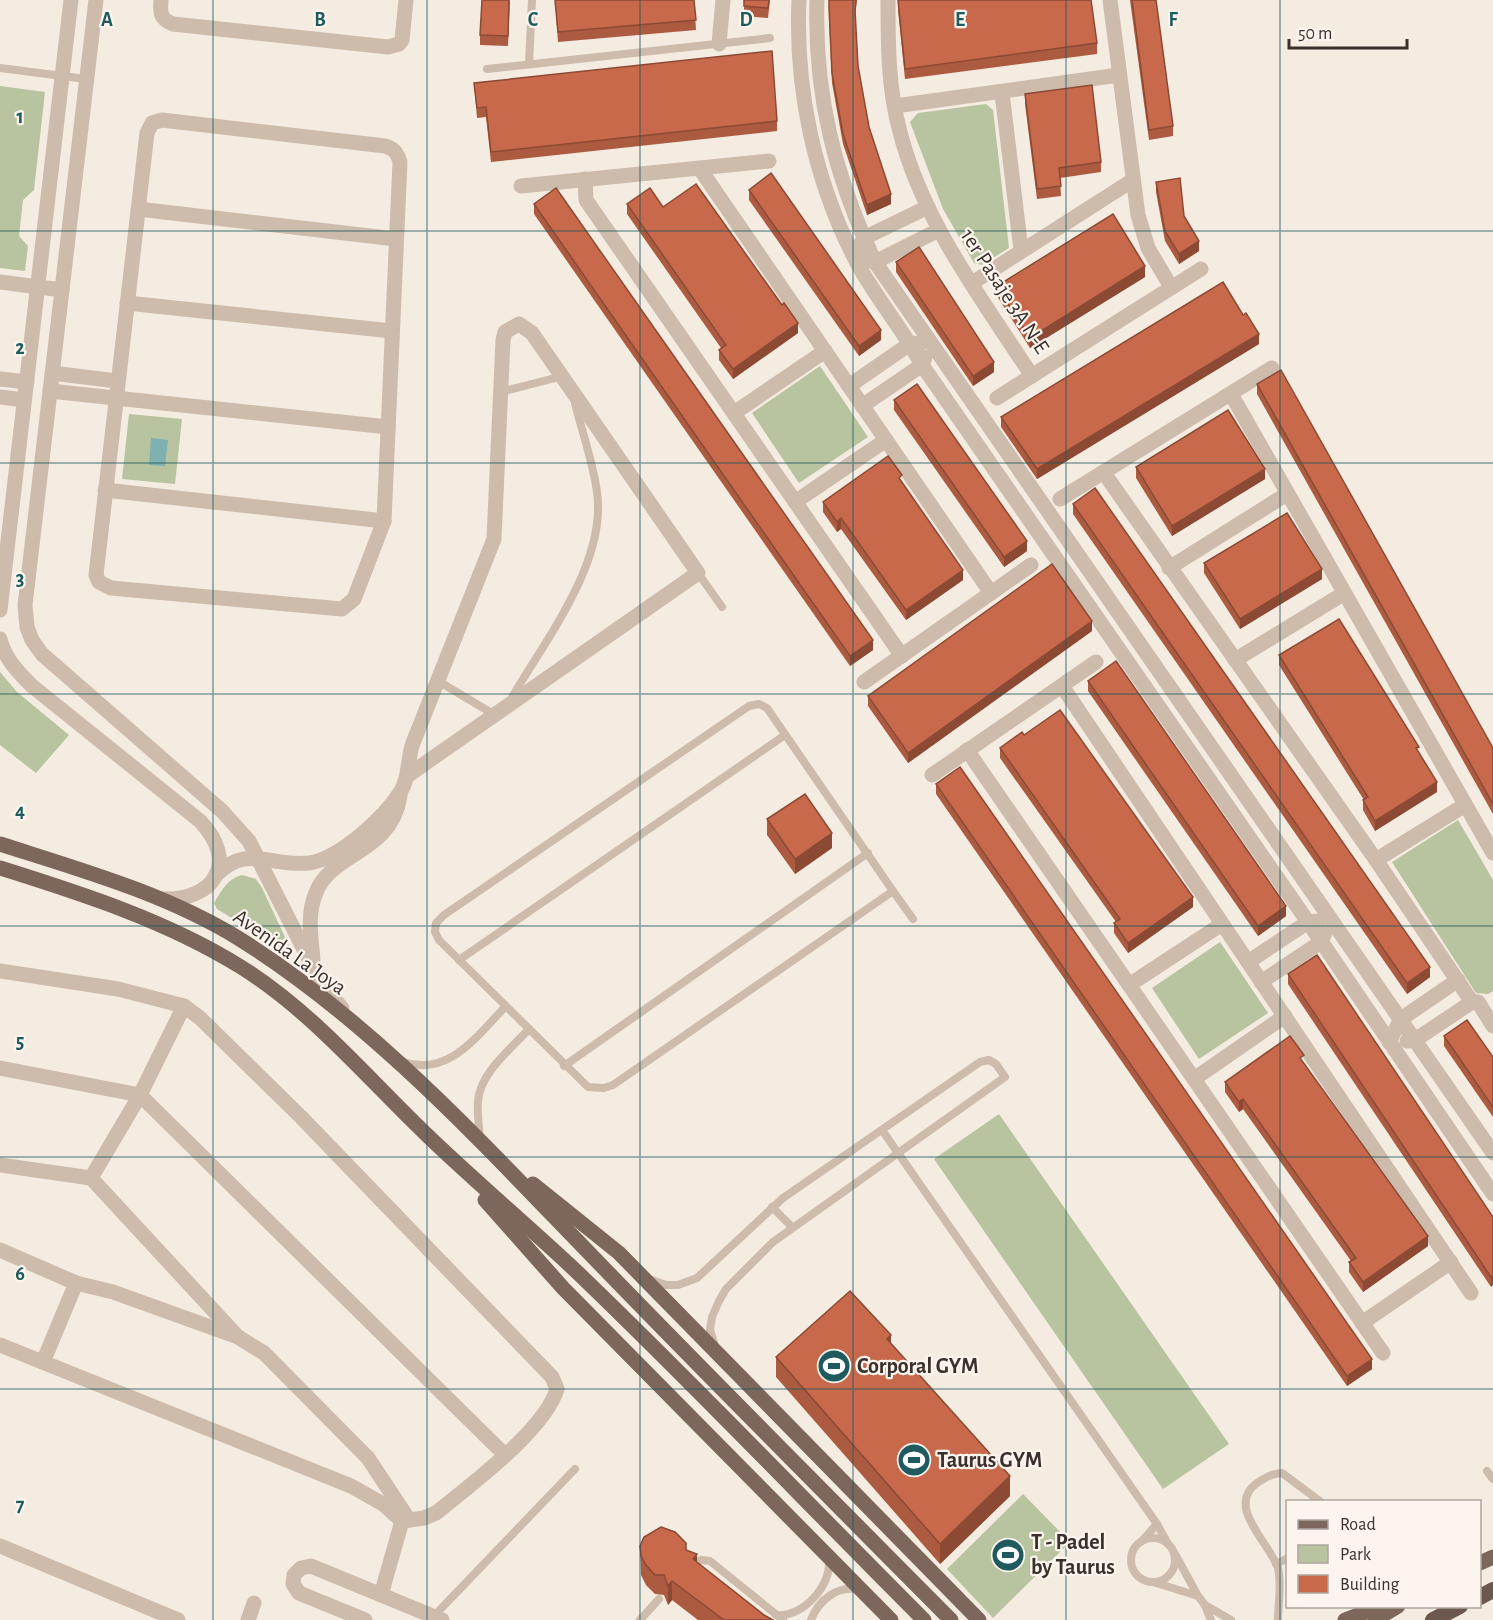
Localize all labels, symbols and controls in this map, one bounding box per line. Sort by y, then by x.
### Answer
text: A [101,10,113,30]
text: B [314,10,326,30]
text: C [528,10,539,30]
text: D [739,10,753,30]
text: E [955,10,965,30]
text: F [1168,10,1178,30]
scale bar [1289,12,1408,50]
text: 50 m [1298,25,1332,43]
text: 1 [16,107,24,127]
street label: 1er Pasaje 3A N-E [957,225,1054,358]
text: 2 [15,338,25,358]
text: 3 [16,569,24,589]
text: 4 [15,801,25,821]
street label: Avenida La Joya [229,905,351,999]
text: 5 [16,1032,24,1052]
text: 6 [15,1264,25,1284]
sports icon: Corporal GYM [816,1348,852,1384]
place label: Corporal GYM [857,1355,978,1377]
sports icon: Taurus GYM [896,1442,932,1478]
place label: Taurus GYM [937,1449,1042,1471]
text: 7 [16,1495,25,1515]
legend [1286,1500,1481,1608]
text: Road [1340,1516,1376,1534]
place label: T - Padel by Taurus [1031,1531,1115,1579]
sports icon: T - Padel by Taurus [990,1537,1026,1573]
text: Park [1340,1546,1372,1564]
text: Building [1340,1576,1400,1594]

